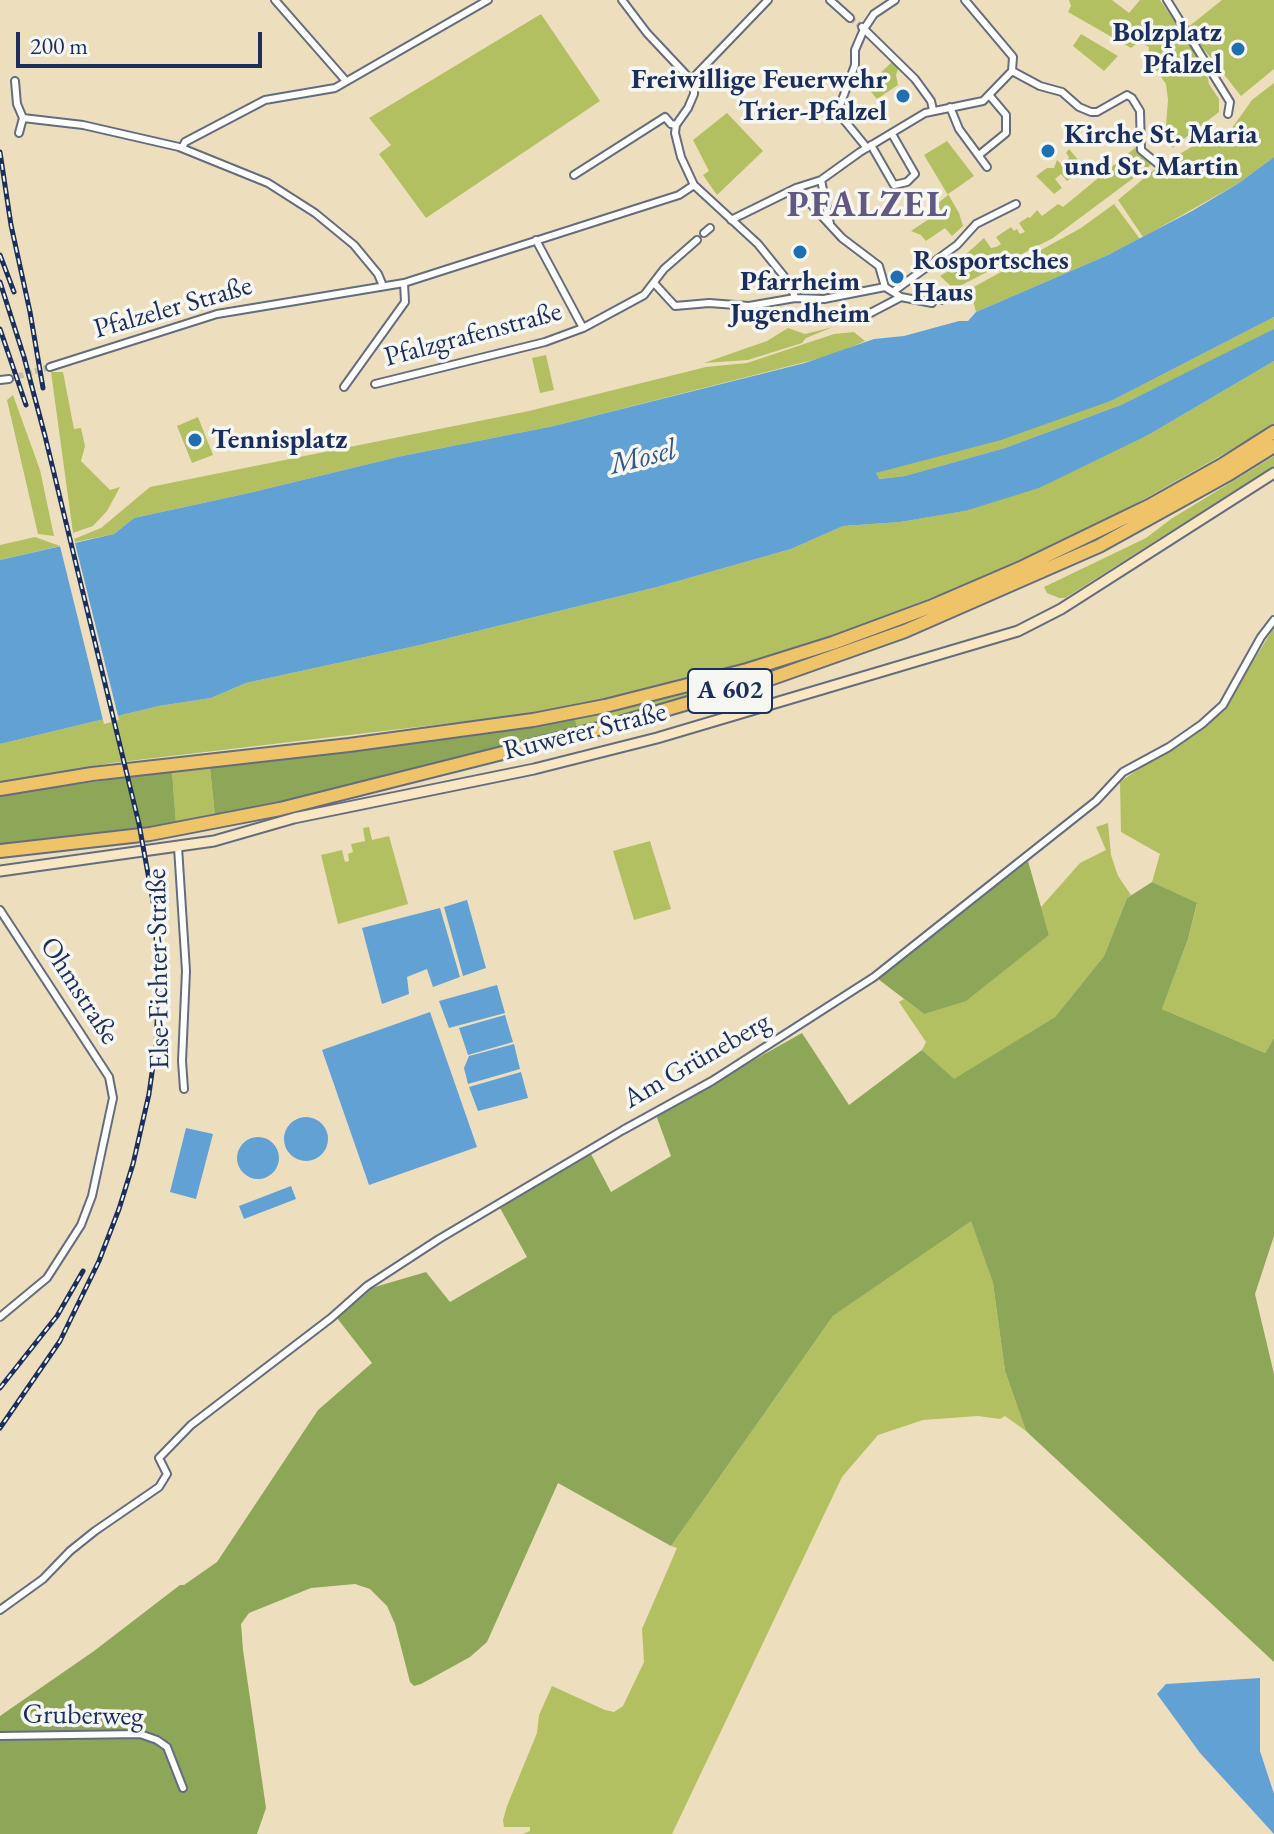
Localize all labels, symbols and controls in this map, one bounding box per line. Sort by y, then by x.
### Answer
scale bar [20,16,266,66]
place label: Bolzplatz Pfalzel [1113,16,1222,82]
text: 200 m [30,30,88,61]
marker: Bolzplatz Pfalzel [1229,40,1247,58]
place label: Freiwillige Feuerwehr Trier-Pfalzel [631,63,887,129]
marker: Freiwillige Feuerwehr Trier-Pfalzel [894,87,912,105]
place label: Kirche St. Maria und St. Martin [1064,118,1257,184]
marker: Kirche St. Maria und St. Martin [1039,142,1057,160]
district label: PFALZEL [787,184,949,228]
marker: Pfarrheim Jugendheim [791,243,809,261]
place label: Rosportsches Haus [913,244,1069,310]
place label: Pfarrheim Jugendheim [730,265,870,331]
marker: Rosportsches Haus [888,268,906,286]
street label: Pfalzeler Straße [90,269,256,347]
street label: Pfalzgrafenstraße [381,295,565,375]
place label: Tennisplatz [211,423,347,457]
marker: Tennisplatz [186,431,204,449]
water label: Mosel [606,432,680,484]
road number: A 602 [688,669,772,713]
street label: Ruwerer Straße [500,696,670,768]
street label: Else-Fichter-Straße [140,868,178,1070]
street label: Ohmstraße [32,931,126,1051]
street label: Am Grüneberg [618,1005,776,1117]
street label: Gruberweg [22,1698,144,1734]

